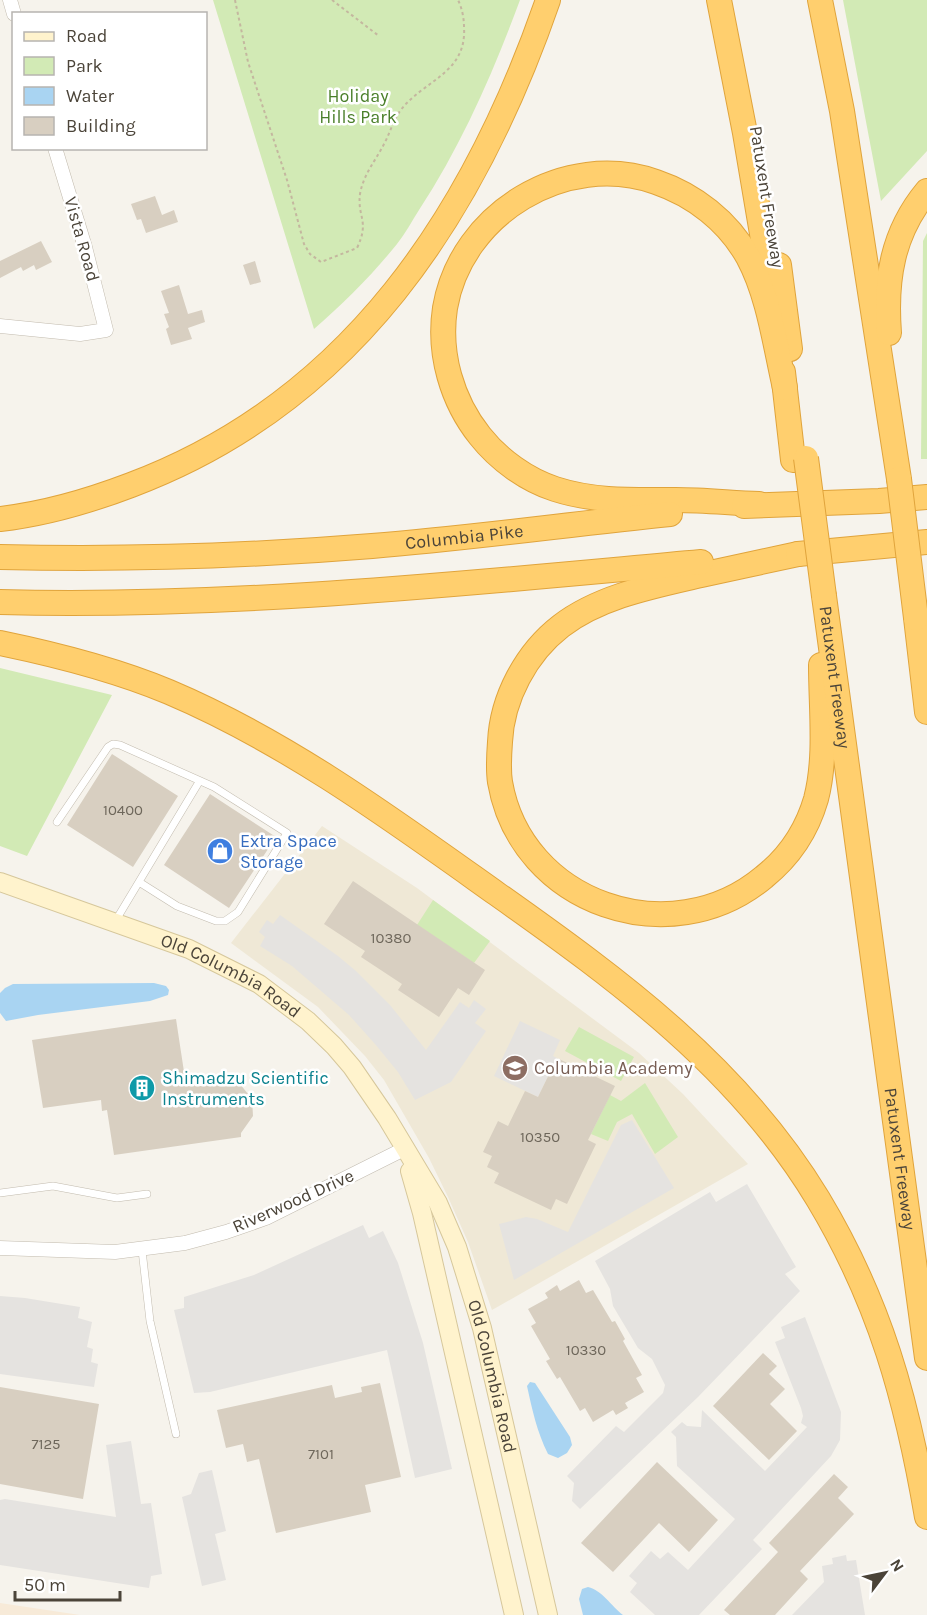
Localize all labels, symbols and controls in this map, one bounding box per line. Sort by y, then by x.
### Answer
legend [12,12,207,150]
text: Road [66,25,107,47]
text: Park [66,55,103,77]
text: Water [66,85,114,107]
park label: Holiday Hills Park [319,85,397,128]
text: Building [66,115,136,137]
street label: Patuxent Freeway [745,124,789,270]
street label: Vista Road [59,194,105,284]
street label: Columbia Pike [404,520,524,554]
street label: Patuxent Freeway [814,605,856,751]
house number: 10400 [103,801,143,819]
place label: Extra Space Storage [240,830,337,873]
shop icon: Extra Space Storage [205,836,235,866]
street label: Old Columbia Road [158,929,305,1023]
house number: 10380 [371,929,412,947]
school or university icon: Columbia Academy [500,1053,530,1083]
place label: Columbia Academy [534,1057,693,1079]
place label: Shimadzu Scientific Instruments [162,1067,329,1110]
building icon: Shimadzu Scientific Instruments [127,1073,157,1103]
street label: Patuxent Freeway [880,1086,921,1232]
house number: 10350 [520,1128,560,1146]
street label: Riverwood Drive [229,1164,357,1238]
street label: Old Columbia Road [463,1297,521,1455]
house number: 10330 [566,1341,606,1359]
house number: 7125 [31,1435,61,1453]
house number: 7101 [308,1445,334,1463]
north arrow [855,1543,915,1603]
text: N [886,1555,908,1575]
scale bar [15,1564,120,1602]
text: 50 m [24,1574,66,1596]

